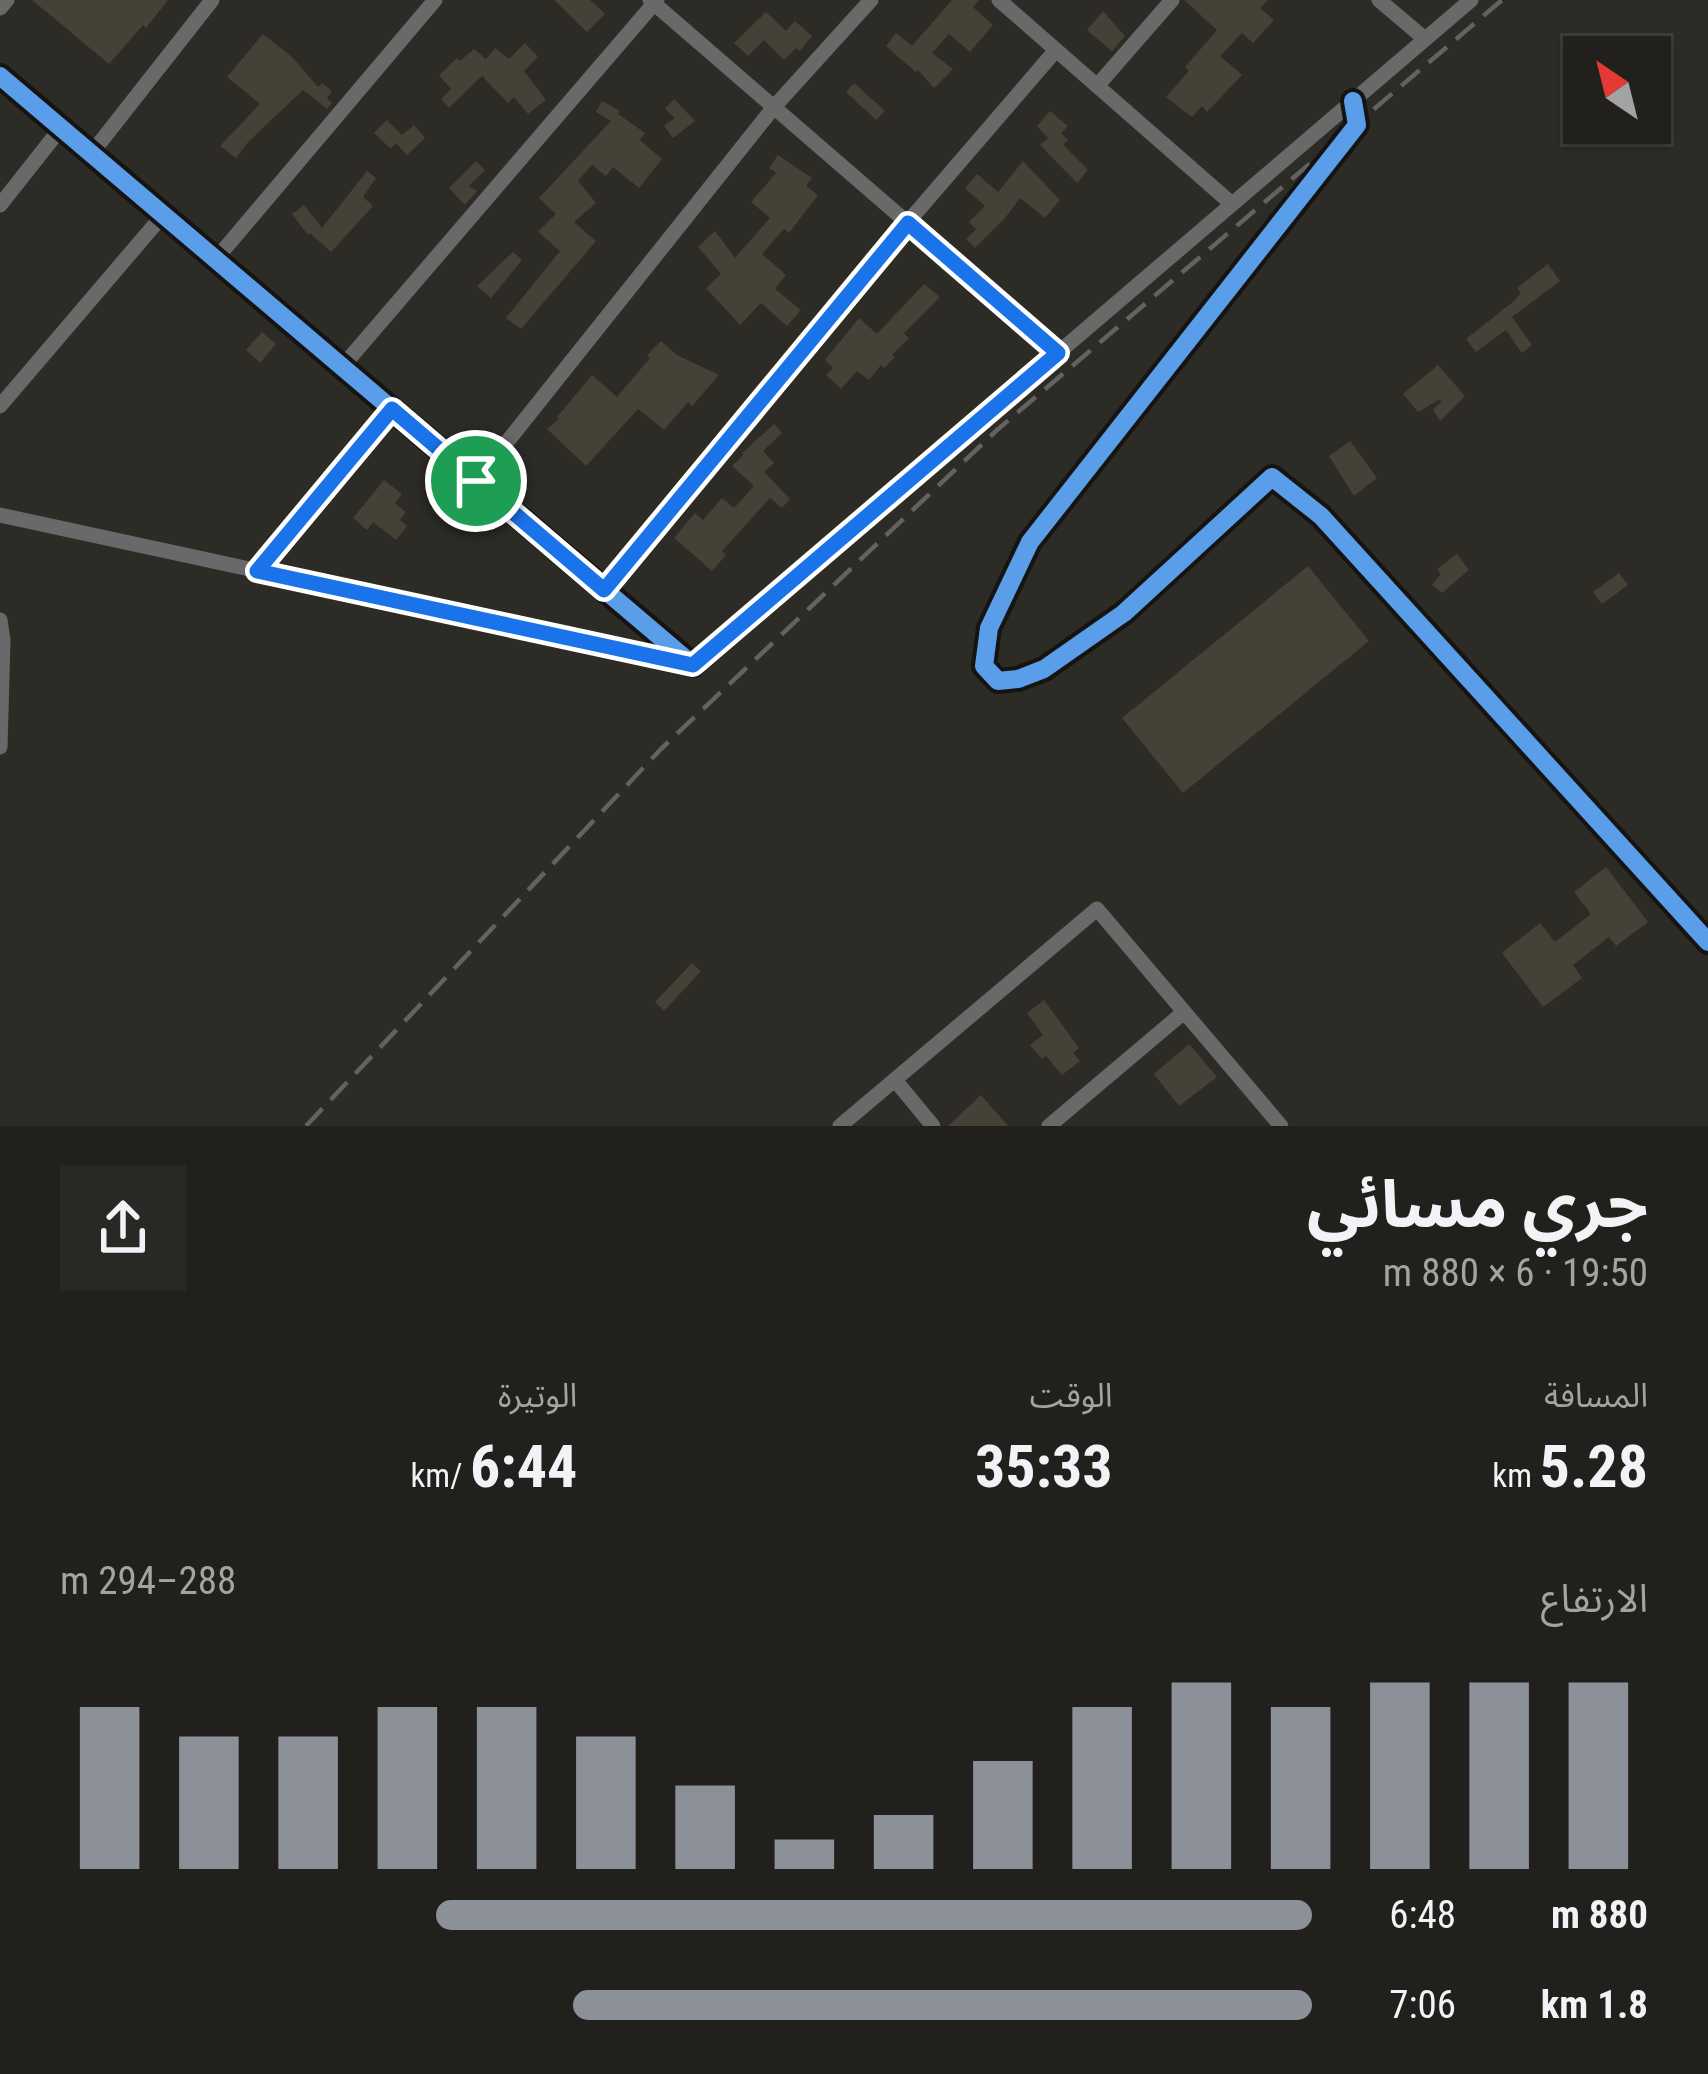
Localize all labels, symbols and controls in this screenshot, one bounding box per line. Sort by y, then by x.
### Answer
north arrow [1563,36,1671,144]
map controls [1563,36,1671,144]
pin [425,430,527,532]
icon: arrive [443,448,509,514]
button: share [60,1165,186,1291]
text: جري مسائي [1307,1166,1648,1243]
text: 19:50 · 6 × 880 m [1383,1250,1648,1296]
text: الوتيرة [498,1376,577,1415]
text: الوقت [1030,1376,1113,1415]
text: المسافة [1544,1376,1648,1415]
text: 6:44 [470,1431,577,1502]
text: 35:33 [975,1431,1113,1502]
text: 5.28 [1540,1431,1648,1502]
text: /km [410,1456,470,1495]
text: km [1492,1456,1540,1495]
text: 288–294 m [60,1558,236,1604]
text: الارتفاع [1541,1576,1648,1622]
text: 6:48 [1389,1892,1456,1938]
text: 880 m [1551,1892,1648,1938]
text: 7:06 [1389,1982,1456,2028]
text: 1.8 km [1541,1982,1648,2028]

